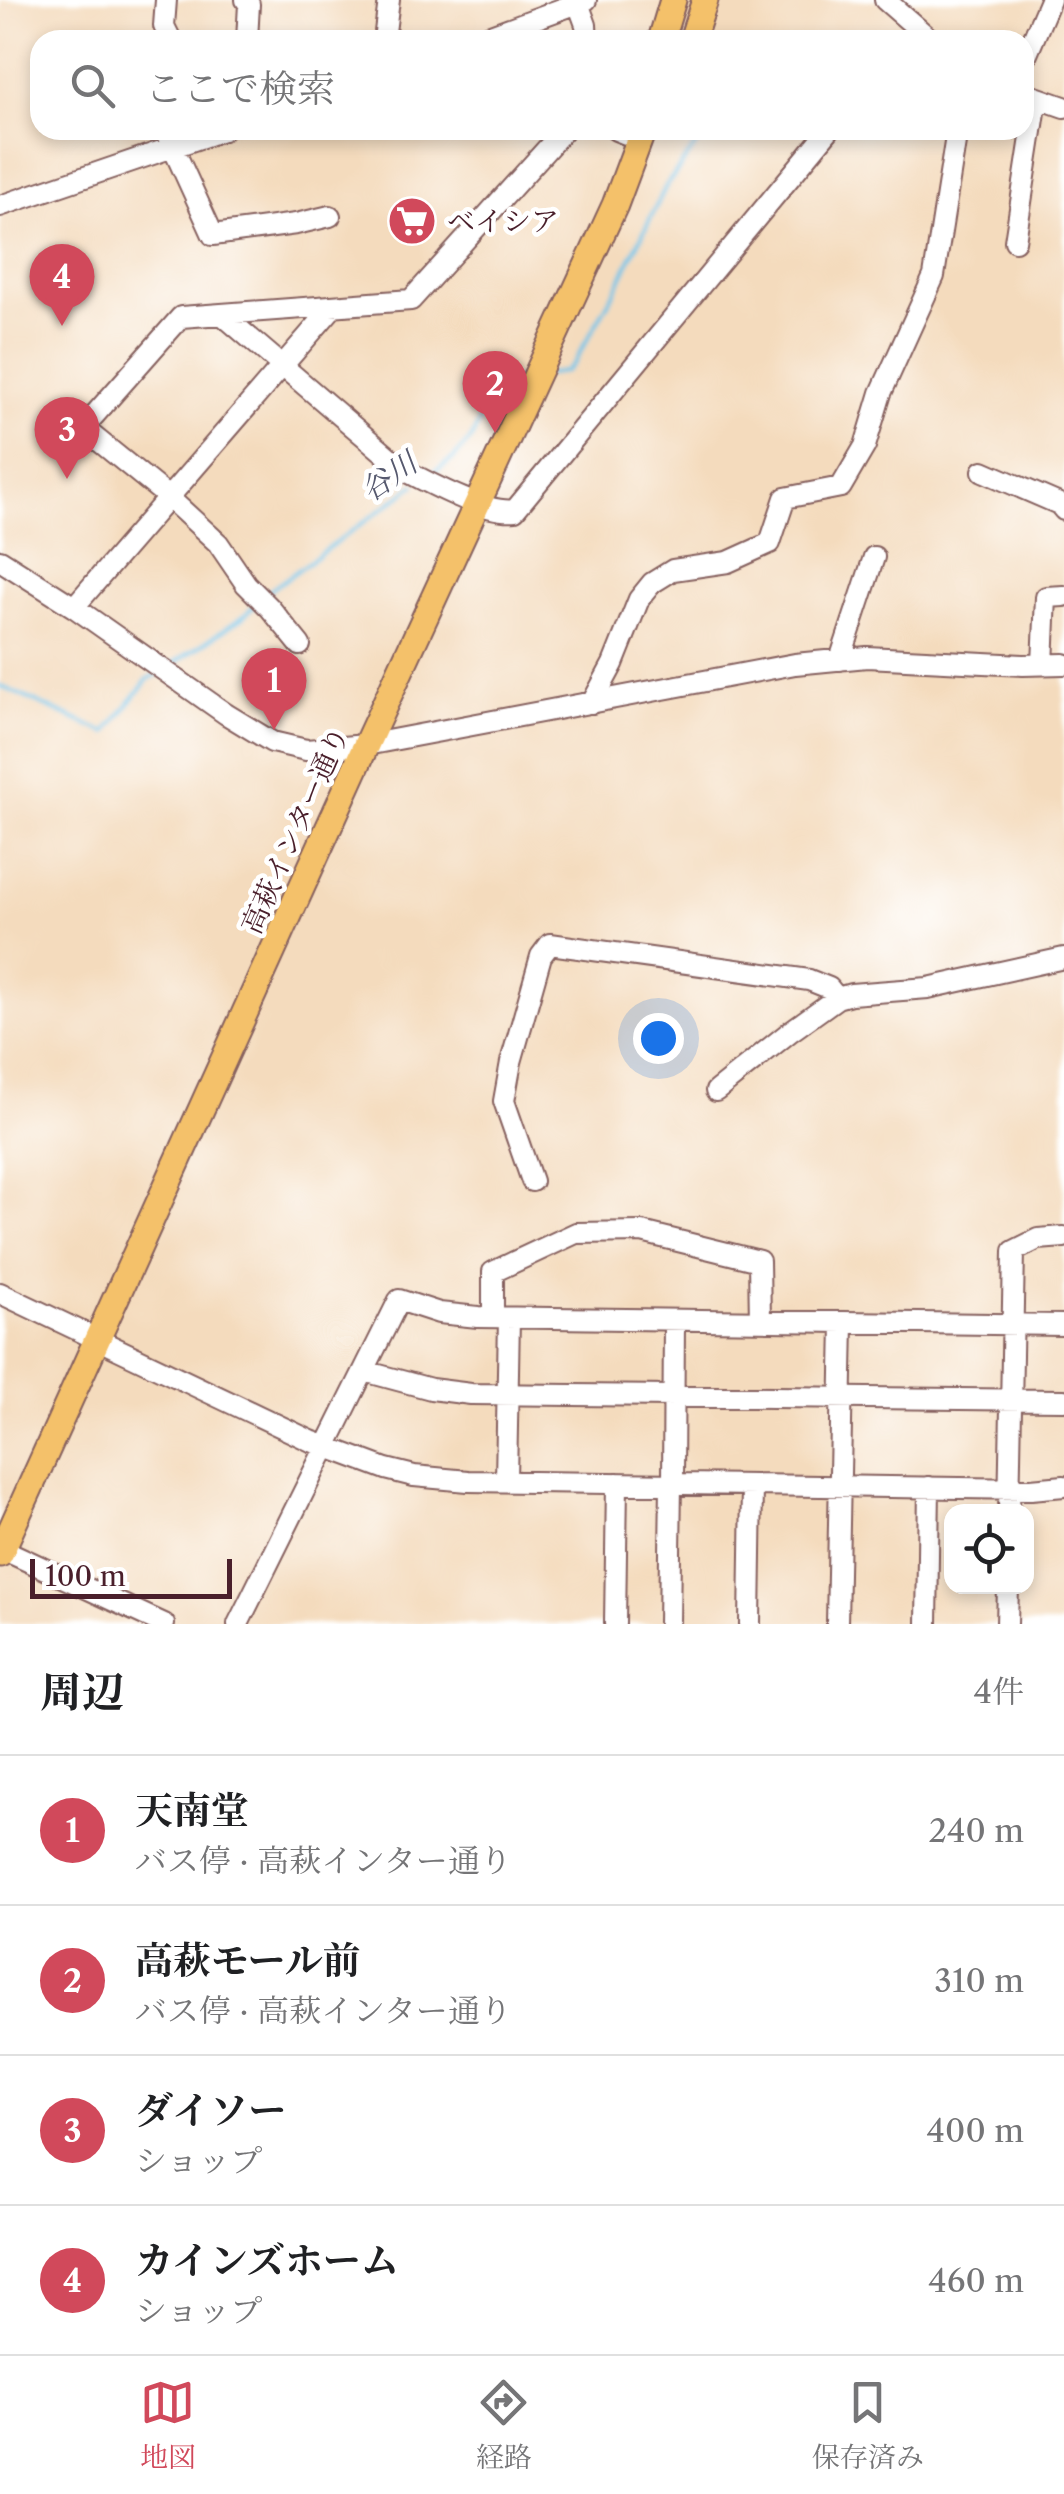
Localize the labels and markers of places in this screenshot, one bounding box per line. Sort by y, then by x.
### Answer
supermarket icon: ベイシア [386,195,438,247]
place label: ベイシア [447,204,559,238]
pin: 4 [30,244,94,326]
pin: 2 [462,350,528,433]
pin: 3 [34,396,100,479]
pin: 1 [242,648,306,730]

